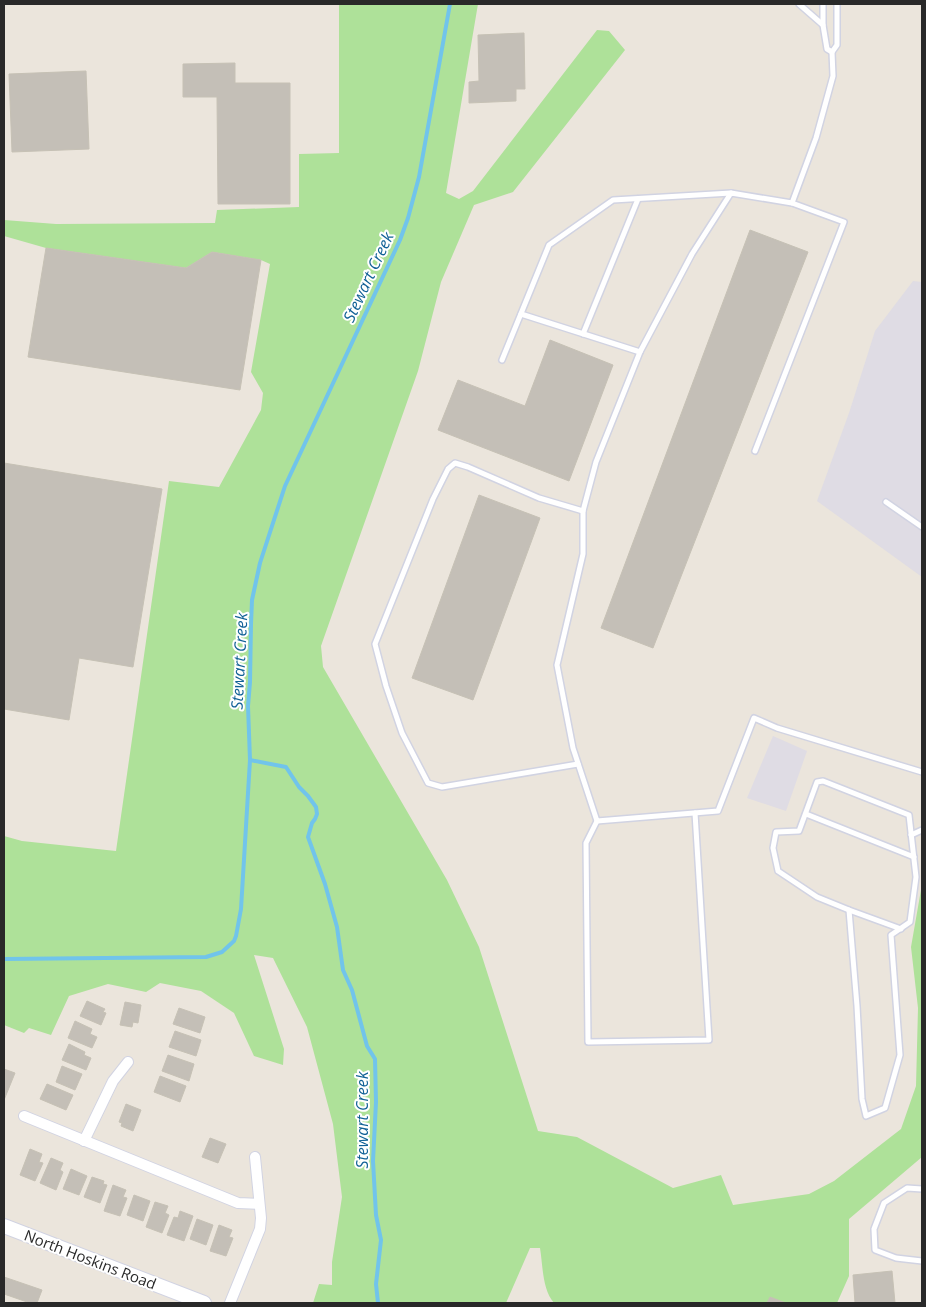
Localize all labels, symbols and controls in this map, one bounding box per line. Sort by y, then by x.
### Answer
water label: Stewart Creek [338,227,399,326]
water label: Stewart Creek [225,611,253,710]
water label: Stewart Creek [351,1070,373,1169]
street label: North Hoskins Road [22,1225,159,1293]

